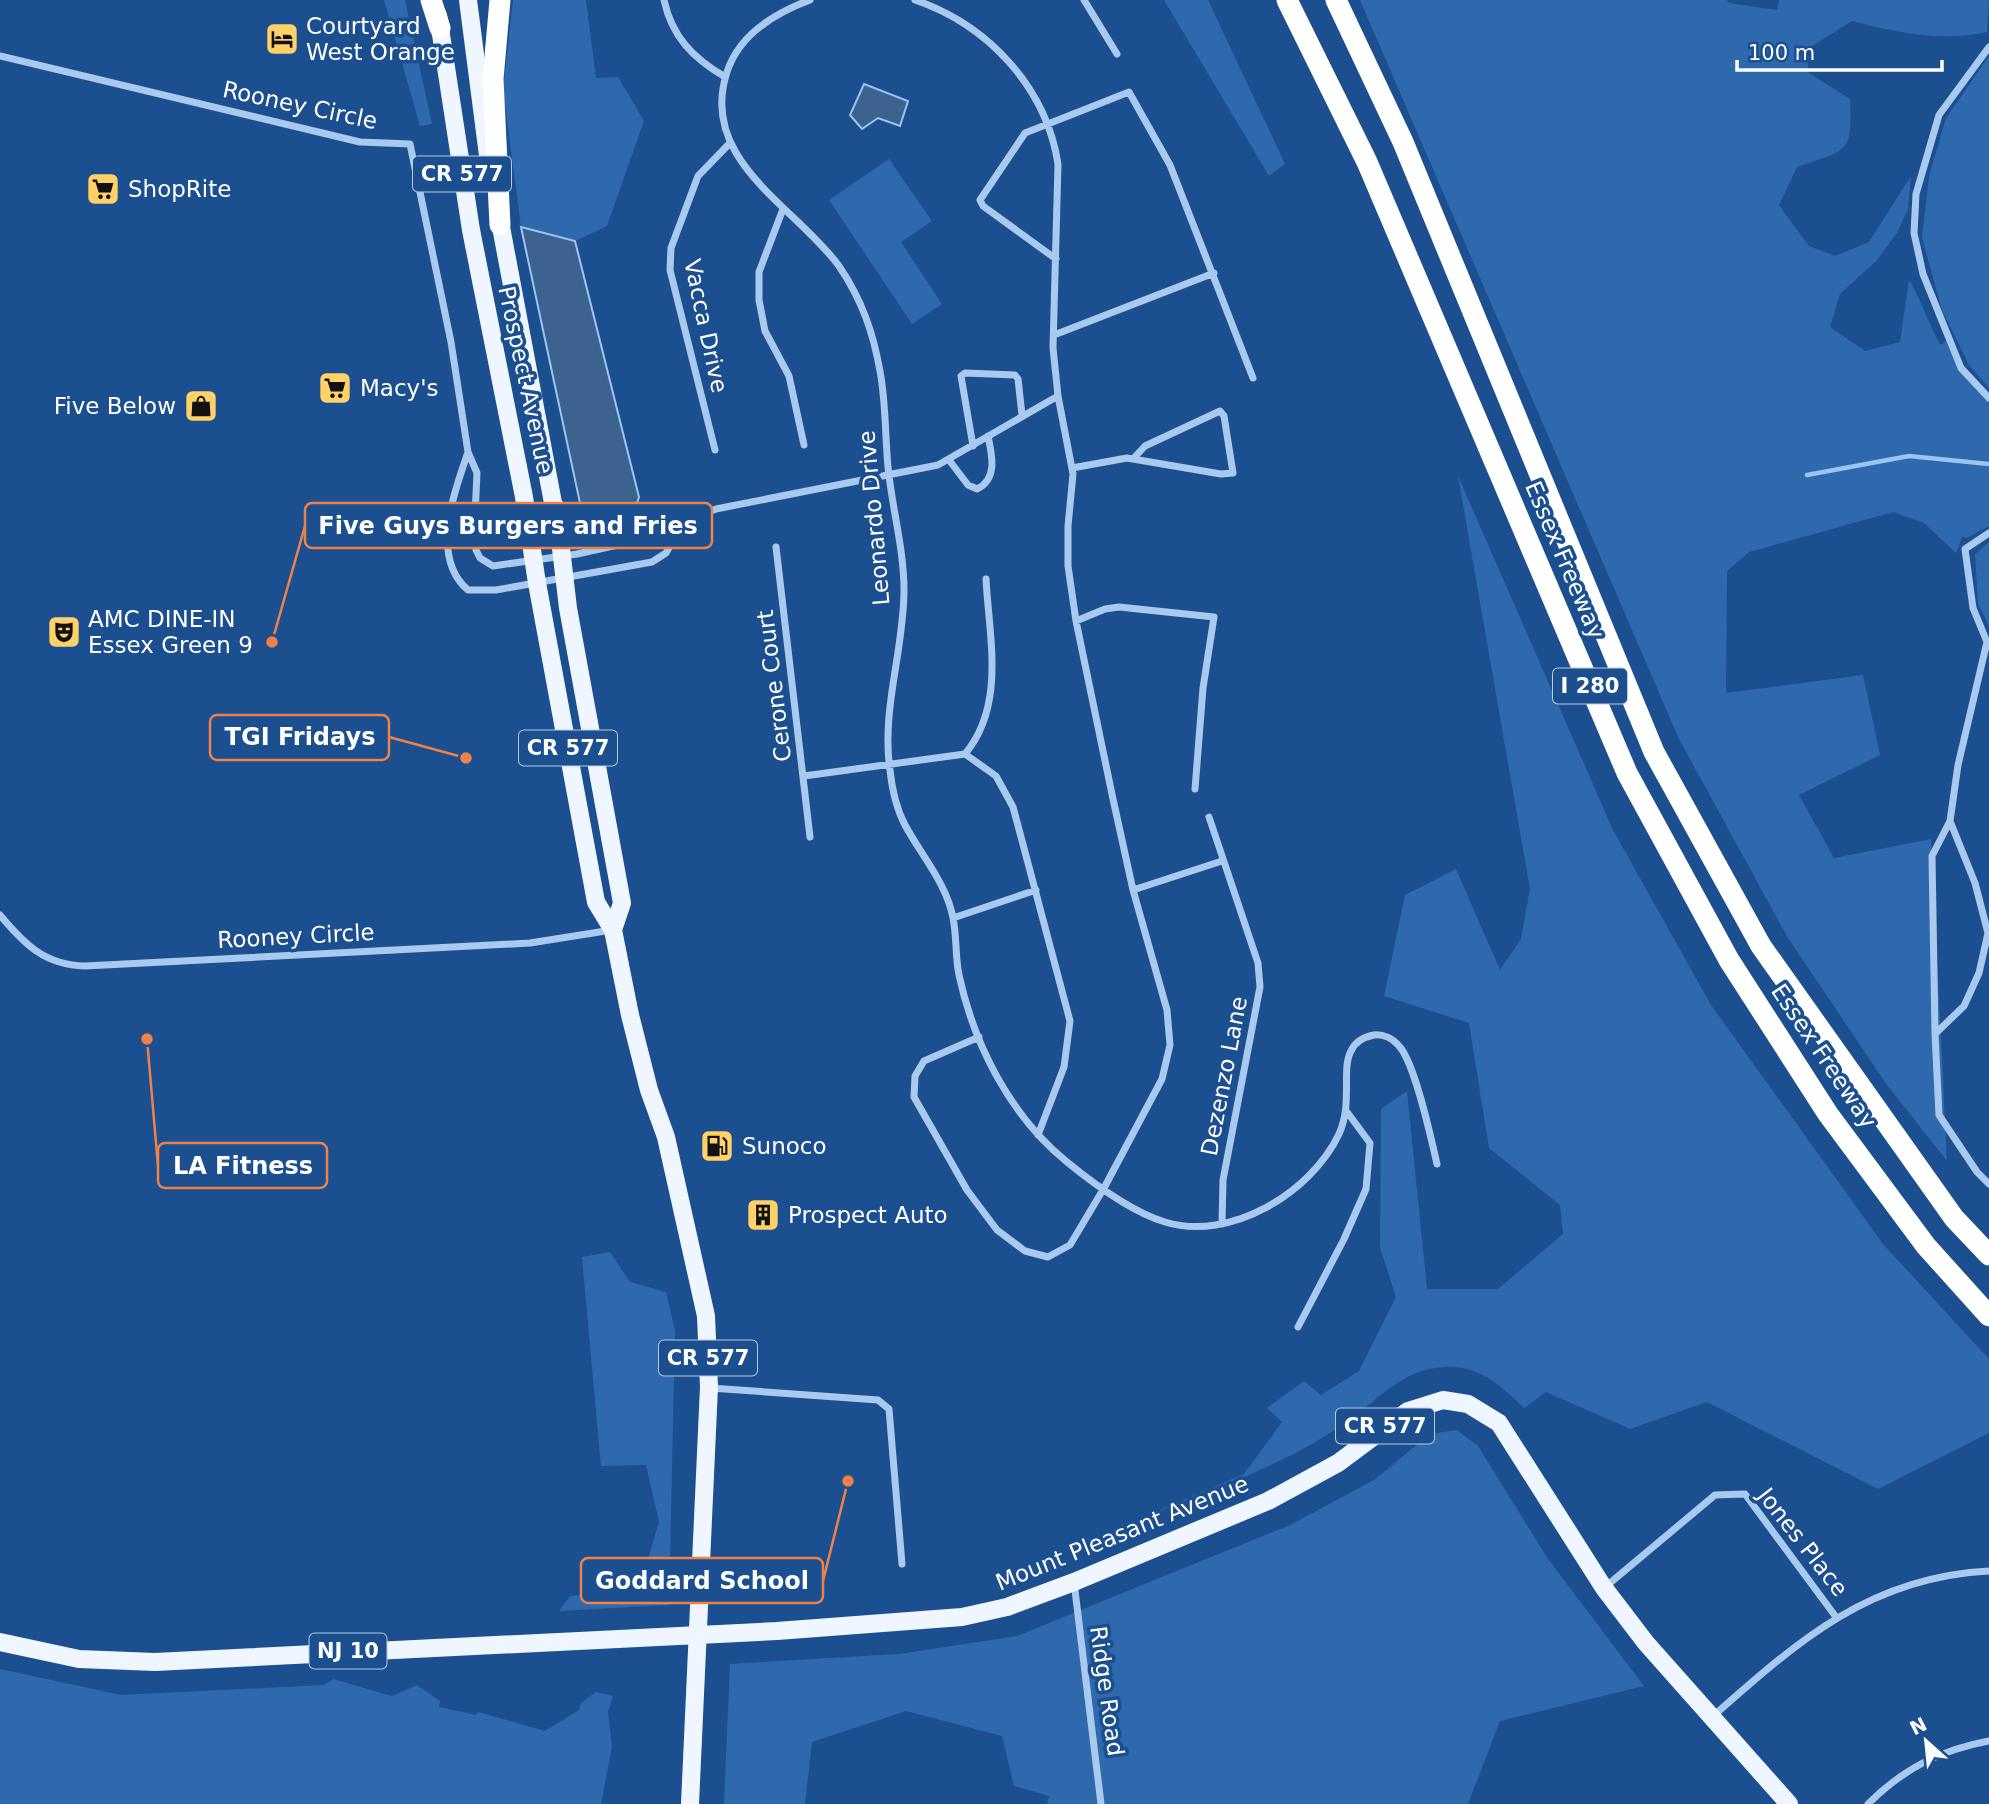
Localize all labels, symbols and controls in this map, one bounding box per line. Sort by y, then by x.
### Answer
place label: Courtyard West Orange [306,13,455,65]
hotel icon: Courtyard West Orange [263,20,301,58]
scale bar [1737,28,1942,72]
text: 100 m [1748,41,1815,65]
street label: Rooney Circle [220,76,380,134]
road number: CR 577 [413,156,511,192]
supermarket icon: ShopRite [84,170,122,208]
place label: ShopRite [128,176,231,202]
street label: Vacca Drive [679,257,733,395]
street label: Prospect Avenue [493,284,559,476]
supermarket icon: Macy's [316,369,354,407]
place label: Macy's [360,375,439,401]
shop icon: Five Below [182,387,220,425]
place label: Five Below [54,393,176,419]
street label: Leonardo Drive [853,429,895,607]
street label: Essex Freeway [1520,477,1610,643]
callout: Five Guys Burgers and Fries [305,503,712,548]
text: Five Guys Burgers and Fries [318,512,698,540]
place label: AMC DINE-IN Essex Green 9 [88,606,253,658]
street label: Cerone Court [752,609,796,763]
theatre icon: AMC DINE-IN Essex Green 9 [45,613,83,651]
road number: I 280 [1553,668,1627,704]
callout: TGI Fridays [210,715,389,760]
text: TGI Fridays [225,723,375,751]
road number: CR 577 [519,730,617,766]
street label: Rooney Circle [217,919,375,953]
street label: Essex Freeway [1766,979,1882,1133]
street label: Dezenzo Lane [1196,994,1252,1158]
fuel station icon: Sunoco [698,1127,736,1165]
place label: Sunoco [742,1133,827,1159]
callout: LA Fitness [158,1143,327,1188]
text: LA Fitness [173,1152,313,1180]
building icon: Prospect Auto [744,1196,782,1234]
place label: Prospect Auto [788,1202,948,1228]
road number: CR 577 [659,1340,757,1376]
road number: CR 577 [1336,1408,1434,1444]
street label: Mount Pleasant Avenue [992,1470,1252,1596]
street label: Jones Place [1751,1481,1853,1601]
callout: Goddard School [581,1558,823,1603]
text: Goddard School [595,1567,809,1595]
street label: Ridge Road [1085,1624,1129,1758]
road number: NJ 10 [310,1634,386,1668]
north arrow [1891,1706,1961,1776]
text: N [1906,1712,1930,1739]

